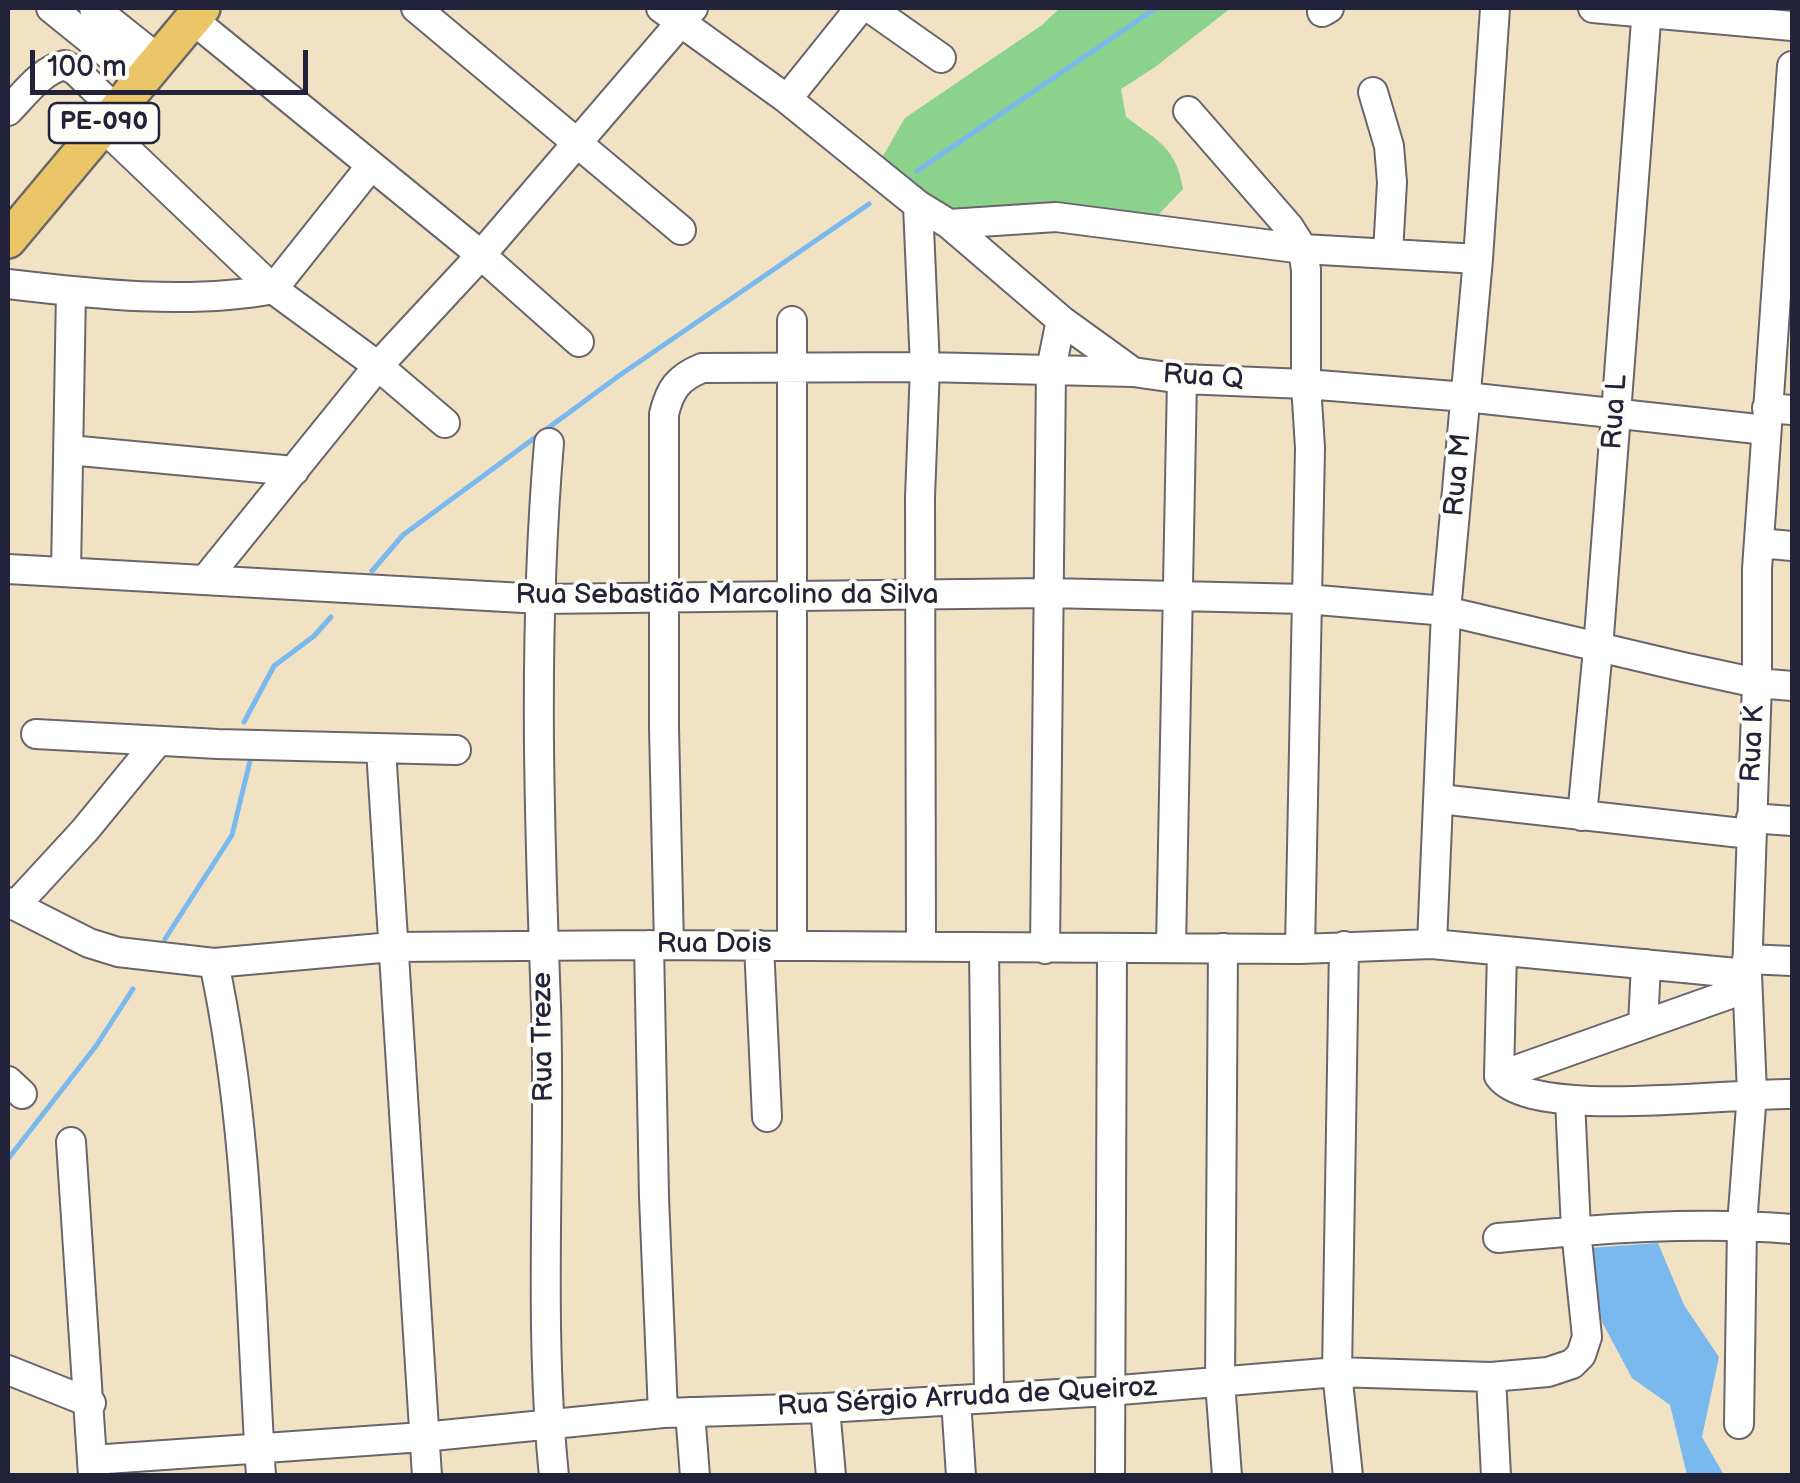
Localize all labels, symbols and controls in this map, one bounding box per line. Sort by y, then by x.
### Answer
scale bar [35,30,312,92]
text: 100 m [47,49,127,85]
road number: PE-090 [49,103,159,143]
street label: Rua Q [1162,358,1244,398]
street label: Rua L [1597,373,1635,451]
street label: Rua M [1439,432,1479,518]
street label: Rua Sebastião Marcolino da Silva [515,579,939,613]
street label: Rua K [1735,705,1773,783]
street label: Rua Dois [656,928,772,962]
street label: Rua Treze [526,972,562,1102]
street label: Rua Sérgio Arruda de Queiroz [776,1371,1158,1425]

